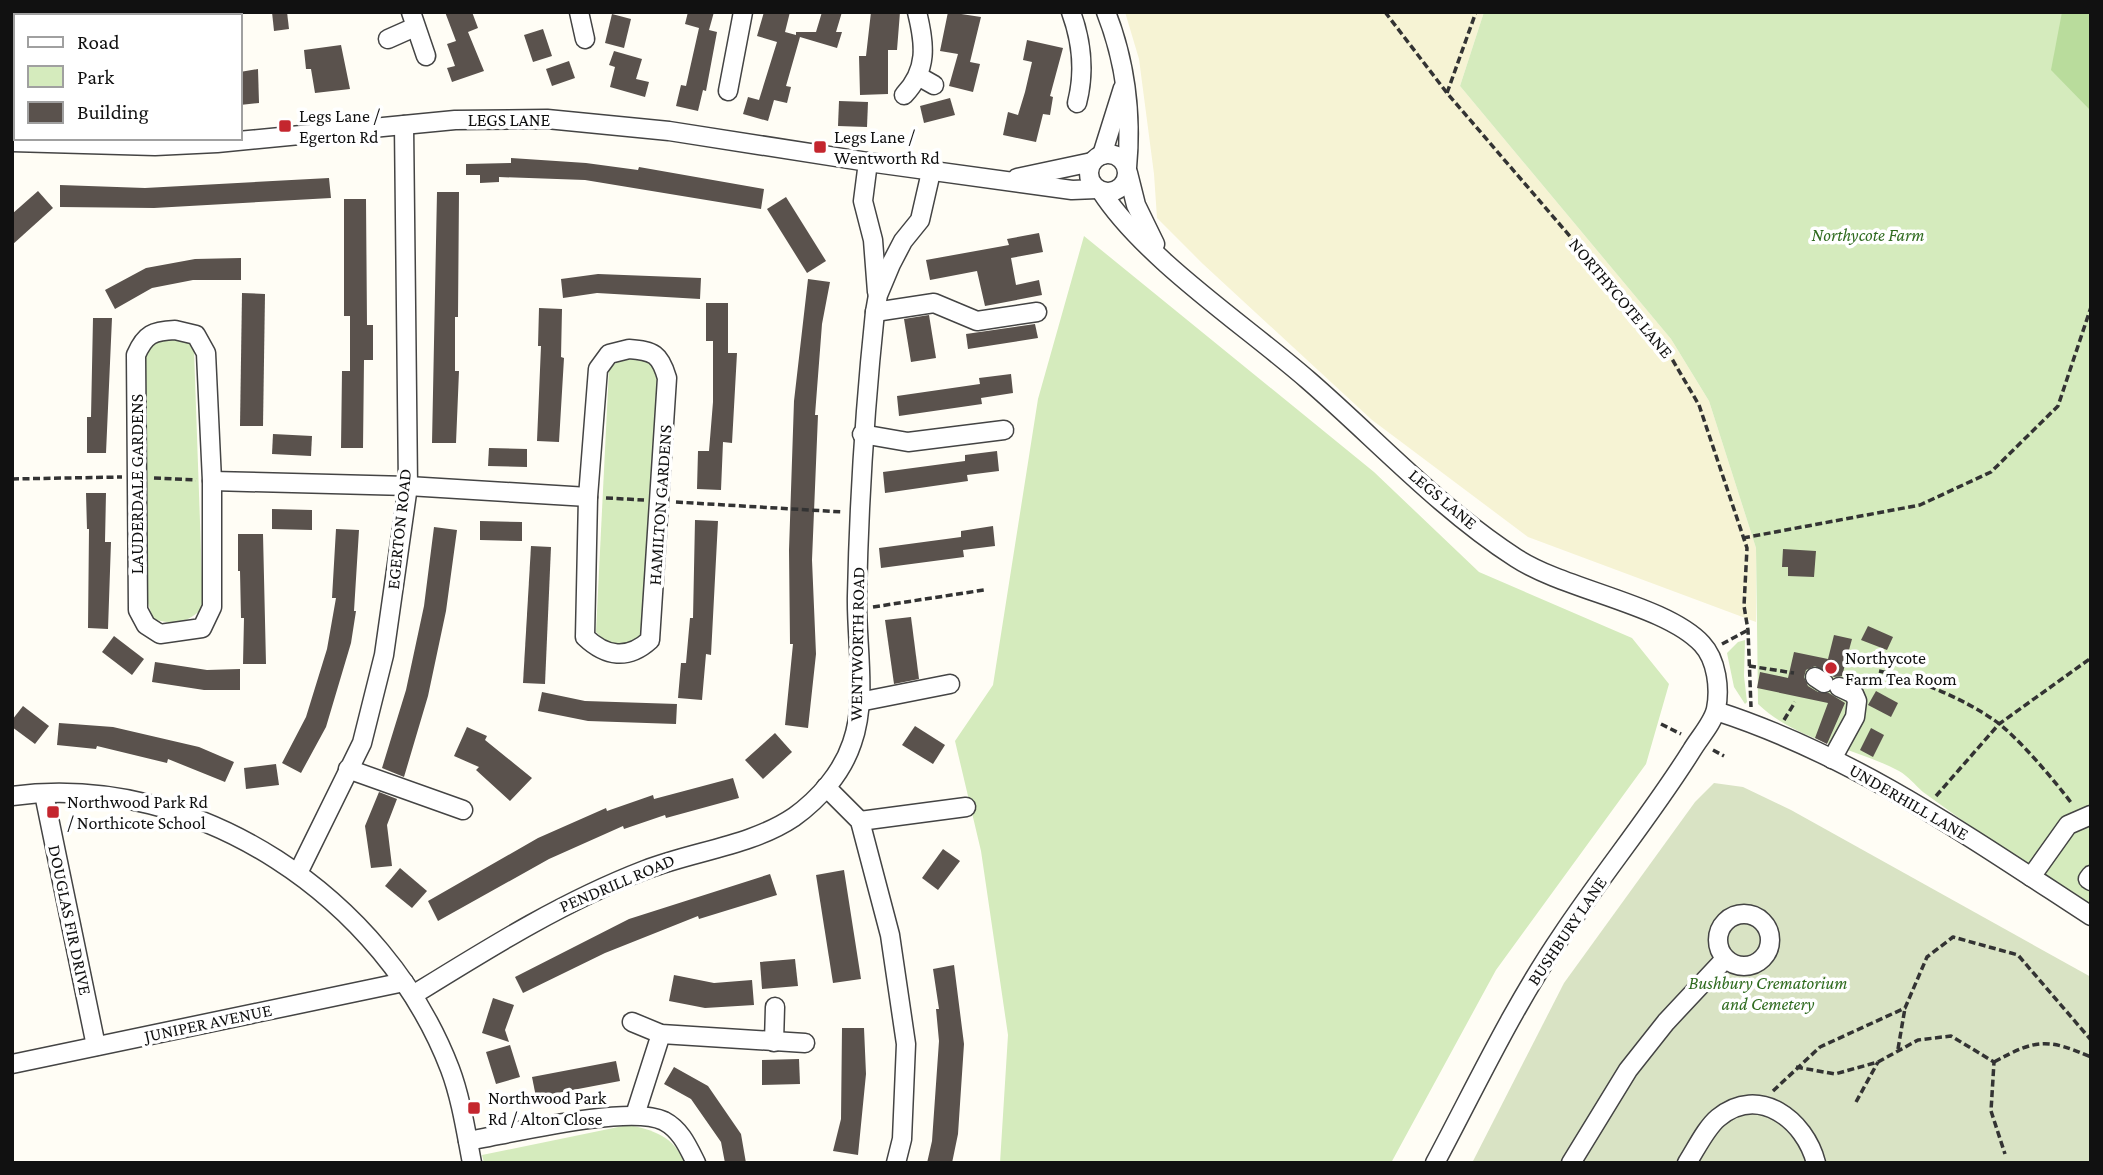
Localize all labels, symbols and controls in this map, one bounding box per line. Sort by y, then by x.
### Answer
legend [14,14,242,140]
text: Road [77,30,120,54]
text: Park [77,65,114,89]
text: Building [77,100,149,124]
place label: Legs Lane / Egerton Rd [299,106,380,147]
street label: LEGS LANE [468,110,551,130]
marker: Legs Lane / Egerton Rd [277,118,293,134]
place label: Legs Lane / Wentworth Rd [834,127,940,168]
marker: Legs Lane / Wentworth Rd [812,139,828,155]
park label: Northycote Farm [1812,225,1924,245]
street label: NORTHYCOTE LANE [1565,234,1677,362]
street label: LAUDERDALE GARDENS [127,394,147,574]
street label: HAMILTON GARDENS [644,424,676,586]
street label: LEGS LANE [1405,465,1481,533]
street label: EGERTON ROAD [383,468,415,590]
street label: WENTWORTH ROAD [846,566,868,722]
place label: Northycote Farm Tea Room [1845,648,1957,689]
marker: Northycote Farm Tea Room [1823,660,1839,676]
street label: UNDERHILL LANE [1846,760,1973,844]
place label: Northwood Park Rd / Northicote School [67,792,209,833]
marker: Northwood Park Rd / Northicote School [45,804,61,820]
street label: DOUGLAS FIR DRIVE [44,843,96,997]
street label: PENDRILL ROAD [556,850,678,916]
street label: BUSHBURY LANE [1523,873,1611,989]
park label: Bushbury Crematorium and Cemetery [1689,973,1847,1014]
street label: JUNIPER AVENUE [141,1000,274,1047]
place label: Northwood Park Rd / Alton Close [488,1088,607,1129]
marker: Northwood Park Rd / Alton Close [466,1100,482,1116]

